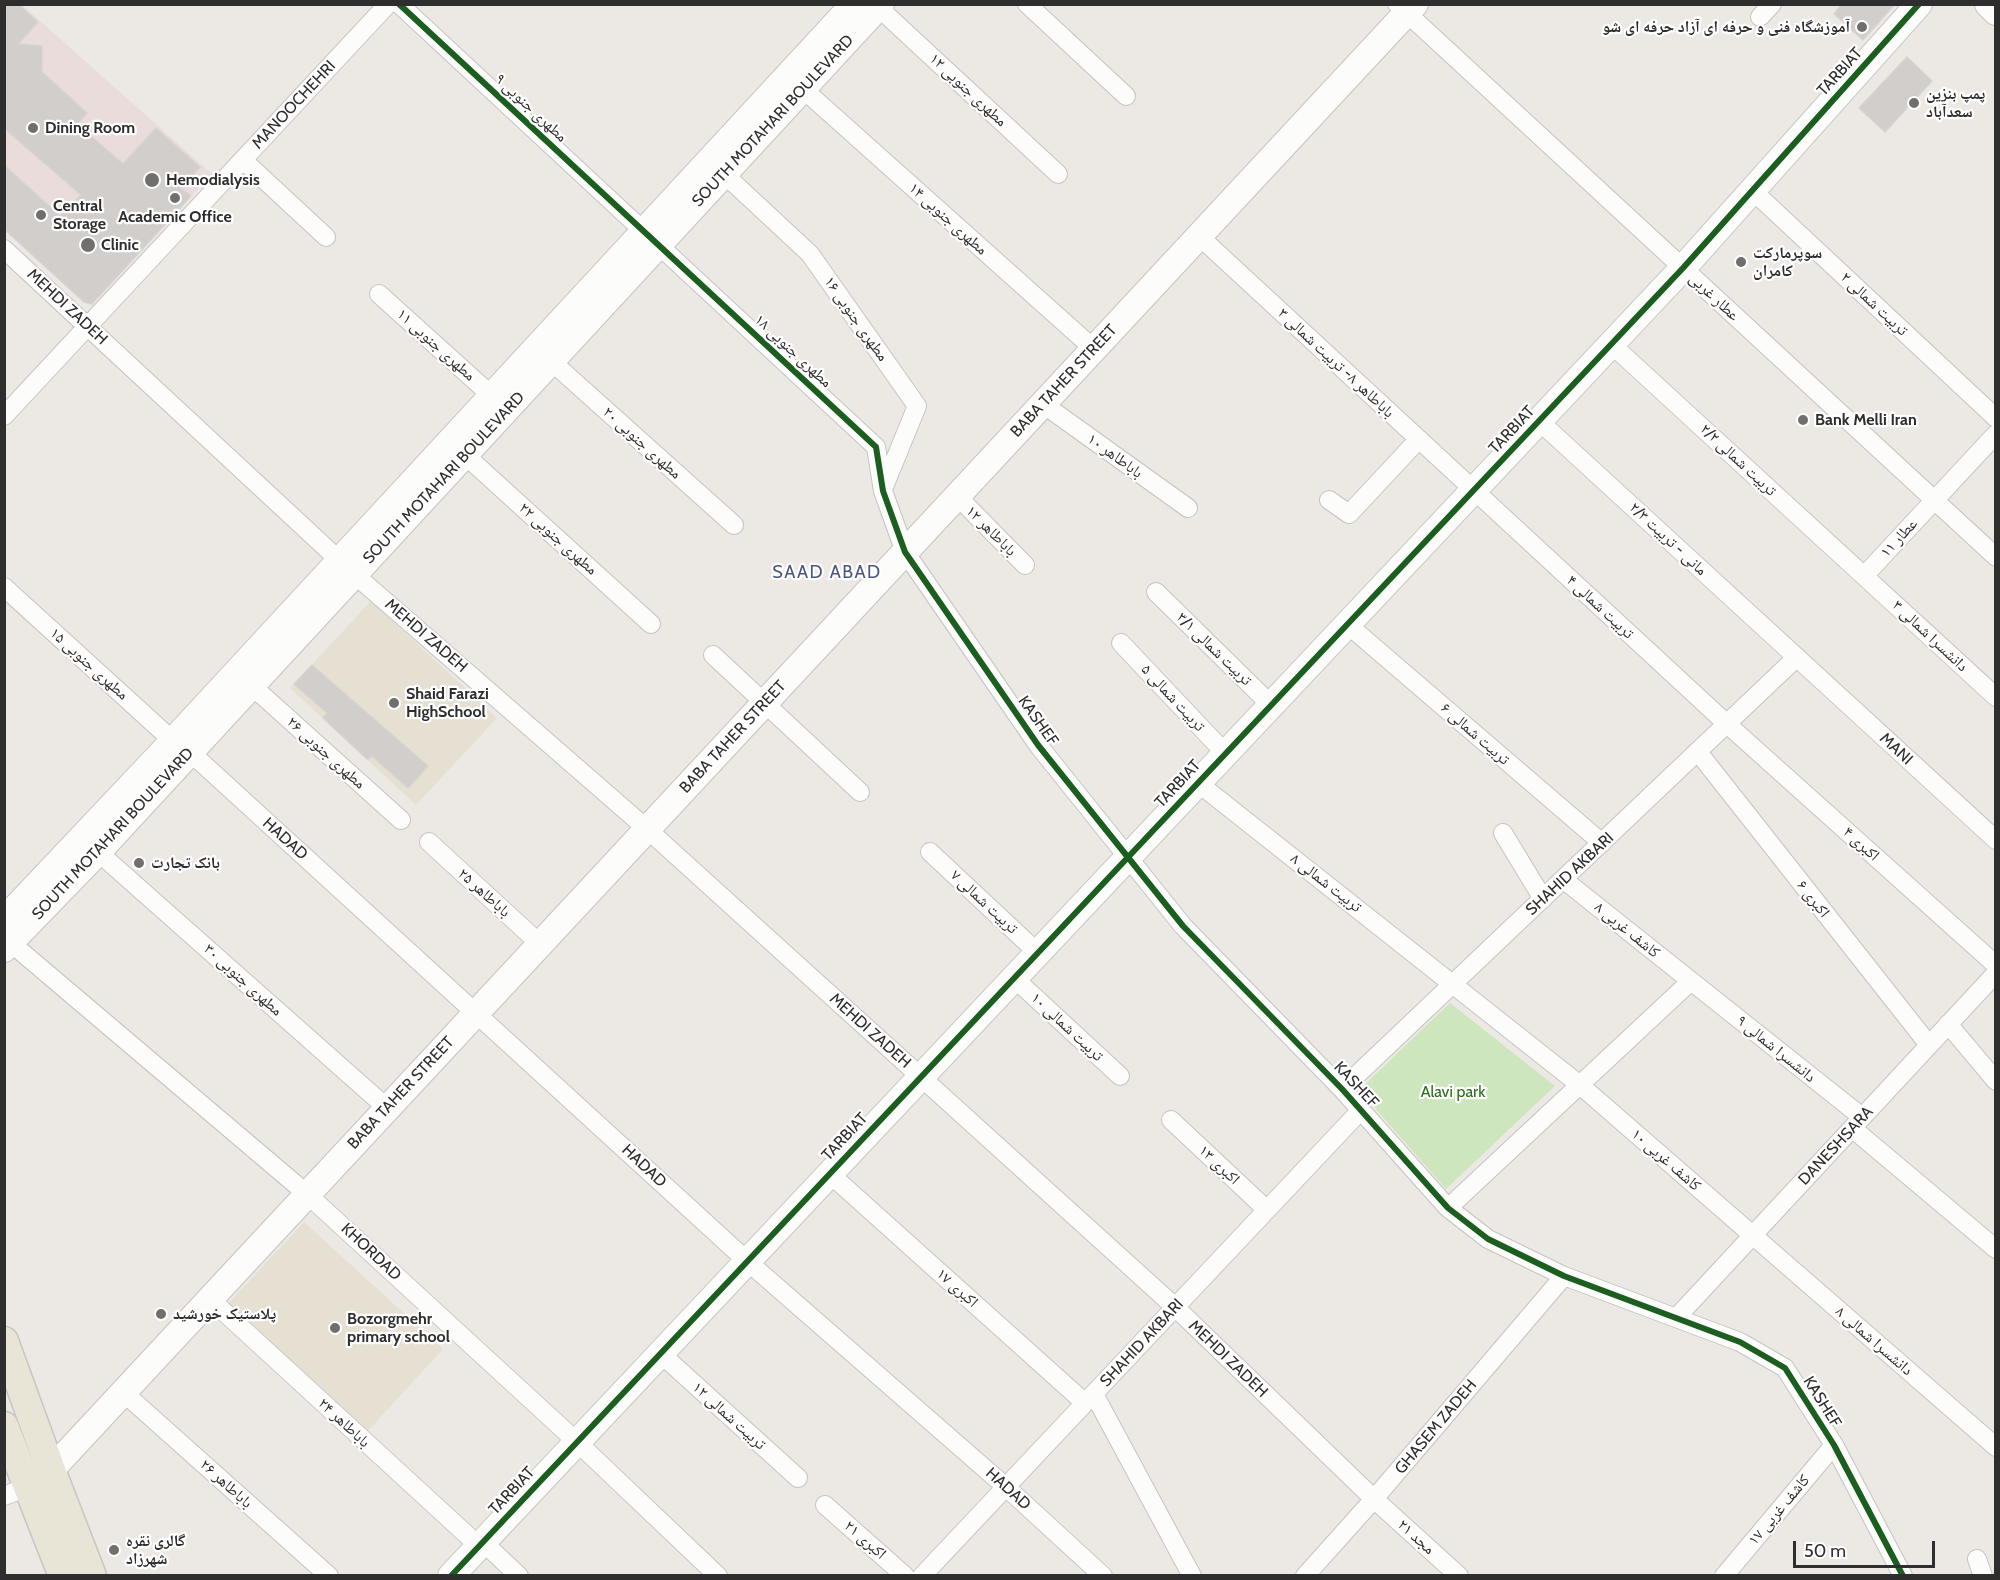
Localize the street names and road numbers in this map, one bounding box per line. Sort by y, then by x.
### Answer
street label: SOUTH MOTAHARI BOULEVARD [688,31,858,211]
street label: TARBIAT [1813,44,1867,100]
street label: مطهری جنوبی ۱۲ [925,49,1011,131]
street label: MANOOCHEHRI [248,57,340,153]
street label: مطهری جنوبی ۹ [491,70,571,146]
street label: مطهری جنوبی ۱۴ [905,179,991,259]
street label: MEHDI ZADEH [23,265,111,349]
street label: تربیت شمالی ۲ [1836,268,1912,340]
street label: عطار غربی [1685,269,1743,325]
street label: مطهری جنوبی ۱۶ [820,273,892,365]
street label: باباطاهر ۸- تربیت شمالی ۳ [1274,304,1398,422]
street label: مطهری جنوبی ۱۱ [393,305,479,385]
street label: مطهری جنوبی ۱۸ [750,310,836,392]
street label: BABA TAHER STREET [1007,321,1121,441]
street label: SOUTH MOTAHARI BOULEVARD [359,388,529,568]
street label: TARBIAT [1485,402,1539,458]
street label: مطهری جنوبی ۲۰ [599,403,685,483]
street label: تربیت شمالی ۲/۲ [1696,420,1780,500]
street label: باباطاهر ۱۰ [1083,429,1147,483]
street label: مانی - تربیت ۲/۳ [1625,498,1711,580]
street label: مطهری جنوبی ۲۲ [515,499,601,579]
street label: باباطاهر ۱۲ [962,502,1020,560]
street label: عطار ۱۱ [1876,515,1922,561]
street label: تربیت شمالی ۴ [1562,571,1638,643]
street label: MEHDI ZADEH [381,595,471,677]
street label: دانشسرا شمالی ۳ [1888,596,1972,676]
street label: تربیت شمالی ۳/۱ [1172,608,1256,690]
street label: مطهری جنوبی ۱۵ [46,624,132,704]
street label: تربیت شمالی ۵ [1137,660,1209,736]
street label: BABA TAHER STREET [676,677,790,797]
street label: KASHEF [1014,692,1062,750]
street label: تربیت شمالی ۶ [1437,699,1513,769]
street label: مطهری جنوبی ۲۶ [283,713,369,793]
street label: MANI [1875,729,1917,769]
street label: SOUTH MOTAHARI BOULEVARD [28,744,198,924]
street label: TARBIAT [1151,756,1205,812]
street label: HADAD [258,814,312,864]
street label: اکبری ۴ [1839,823,1883,865]
street label: SHAHID AKBARI [1522,828,1618,920]
street label: تربیت شمالی ۸ [1287,849,1365,917]
street label: باباطاهر ۲۵ [454,864,514,922]
street label: تربیت شمالی ۷ [946,866,1022,938]
street label: اکبری ۶ [1792,876,1834,922]
street label: کاشف غربی ۸ [1590,898,1664,962]
street label: مطهری جنوبی ۳۰ [200,940,286,1020]
street label: تربیت شمالی ۱۰ [1027,988,1107,1066]
street label: MEHDI ZADEH [825,989,915,1073]
street label: دانشسرا شمالی ۹ [1733,1011,1819,1087]
street label: BABA TAHER STREET [344,1033,458,1153]
street label: KASHEF [1330,1058,1382,1112]
street label: DANESHSARA [1795,1103,1877,1189]
street label: TARBIAT [818,1109,872,1165]
street label: کاشف غربی ۱۰ [1627,1125,1705,1195]
street label: HADAD [618,1141,670,1191]
street label: اکبری ۱۳ [1194,1141,1244,1189]
street label: KHORDAD [337,1219,405,1285]
street label: اکبری ۱۷ [932,1264,982,1312]
street label: SHAHID AKBARI [1096,1295,1188,1391]
street label: دانشسرا شمالی ۸ [1831,1302,1917,1380]
street label: MEHDI ZADEH [1184,1316,1272,1402]
street label: KASHEF [1799,1373,1845,1431]
street label: GHASEM ZADEH [1391,1376,1481,1478]
street label: تربیت شمالی ۱۲ [688,1378,770,1454]
street label: باباطاهر ۲۴ [314,1394,374,1452]
street label: باباطاهر ۲۶ [196,1455,256,1513]
street label: TARBIAT [485,1463,539,1519]
street label: HADAD [981,1464,1035,1514]
street label: کاشف غربی ۱۷ [1744,1471,1814,1549]
street label: مجد ۲۱ [1393,1515,1439,1559]
street label: اکبری ۲۱ [840,1517,890,1563]

